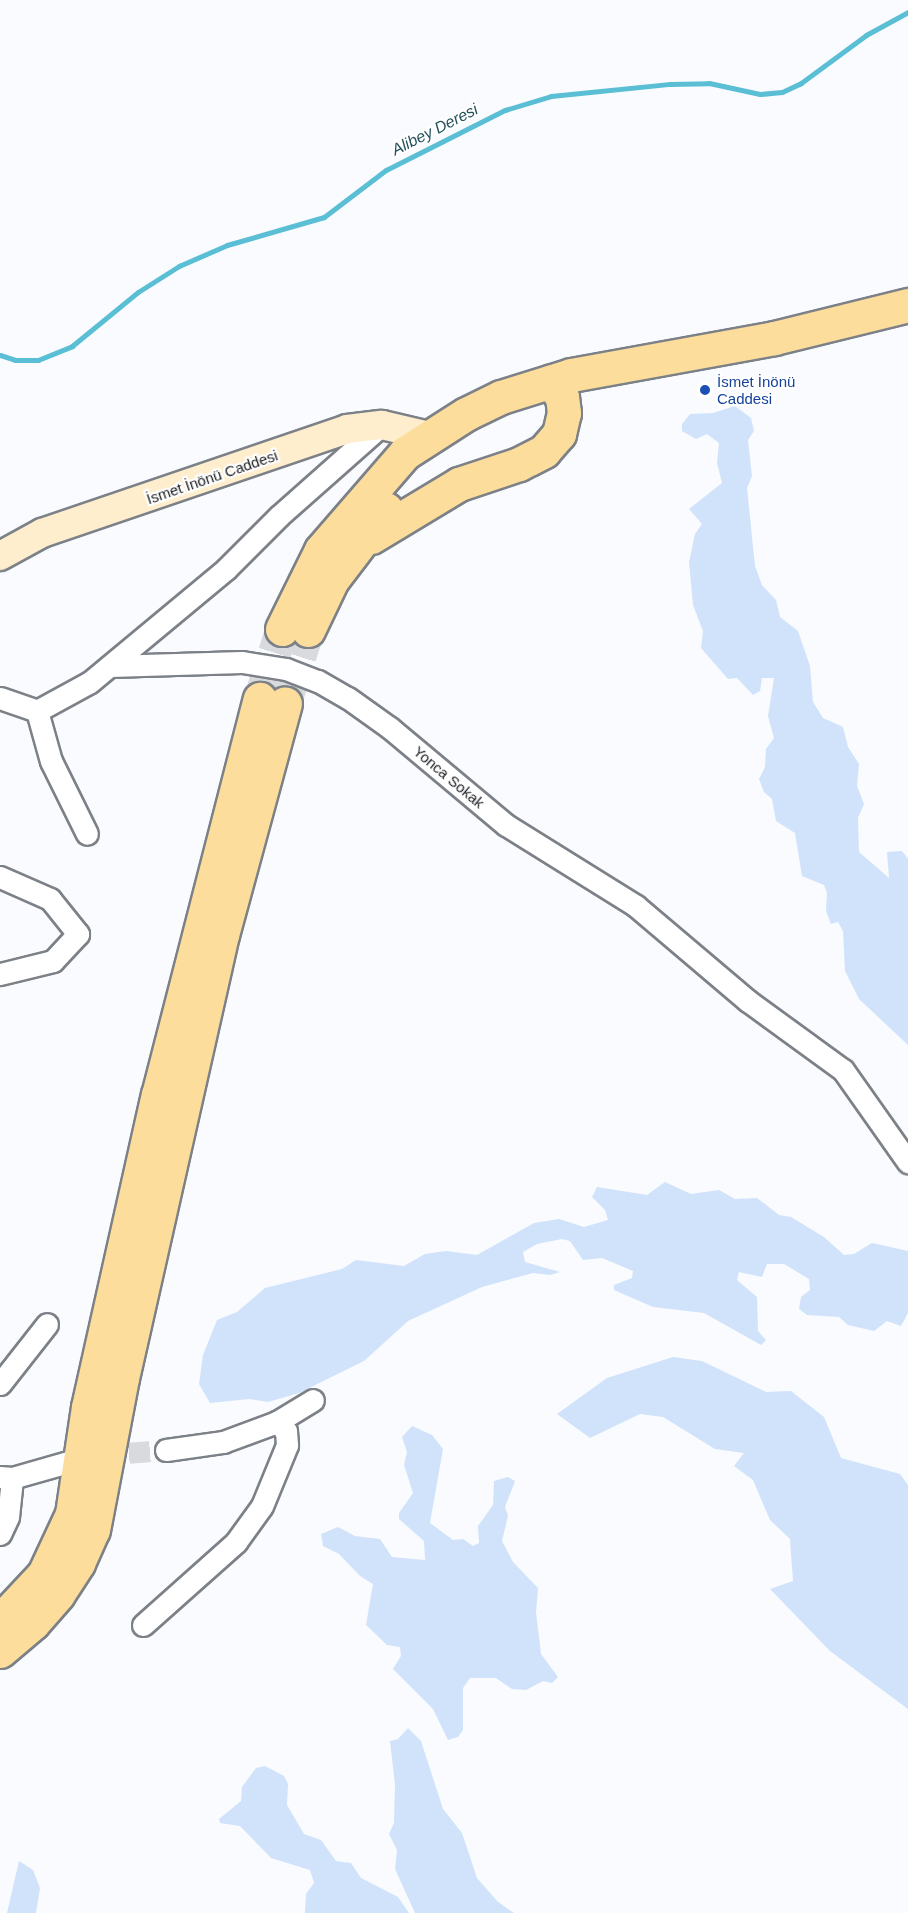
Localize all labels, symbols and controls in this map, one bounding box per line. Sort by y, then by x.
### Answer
water label: Alibey Deresi [389,100,481,160]
place label: İsmet İnönü Caddesi [717,372,795,407]
marker: İsmet İnönü Caddesi [698,383,712,397]
street label: İsmet İnönü Caddesi [144,446,280,508]
street label: Yonca Sokak [410,742,488,812]

